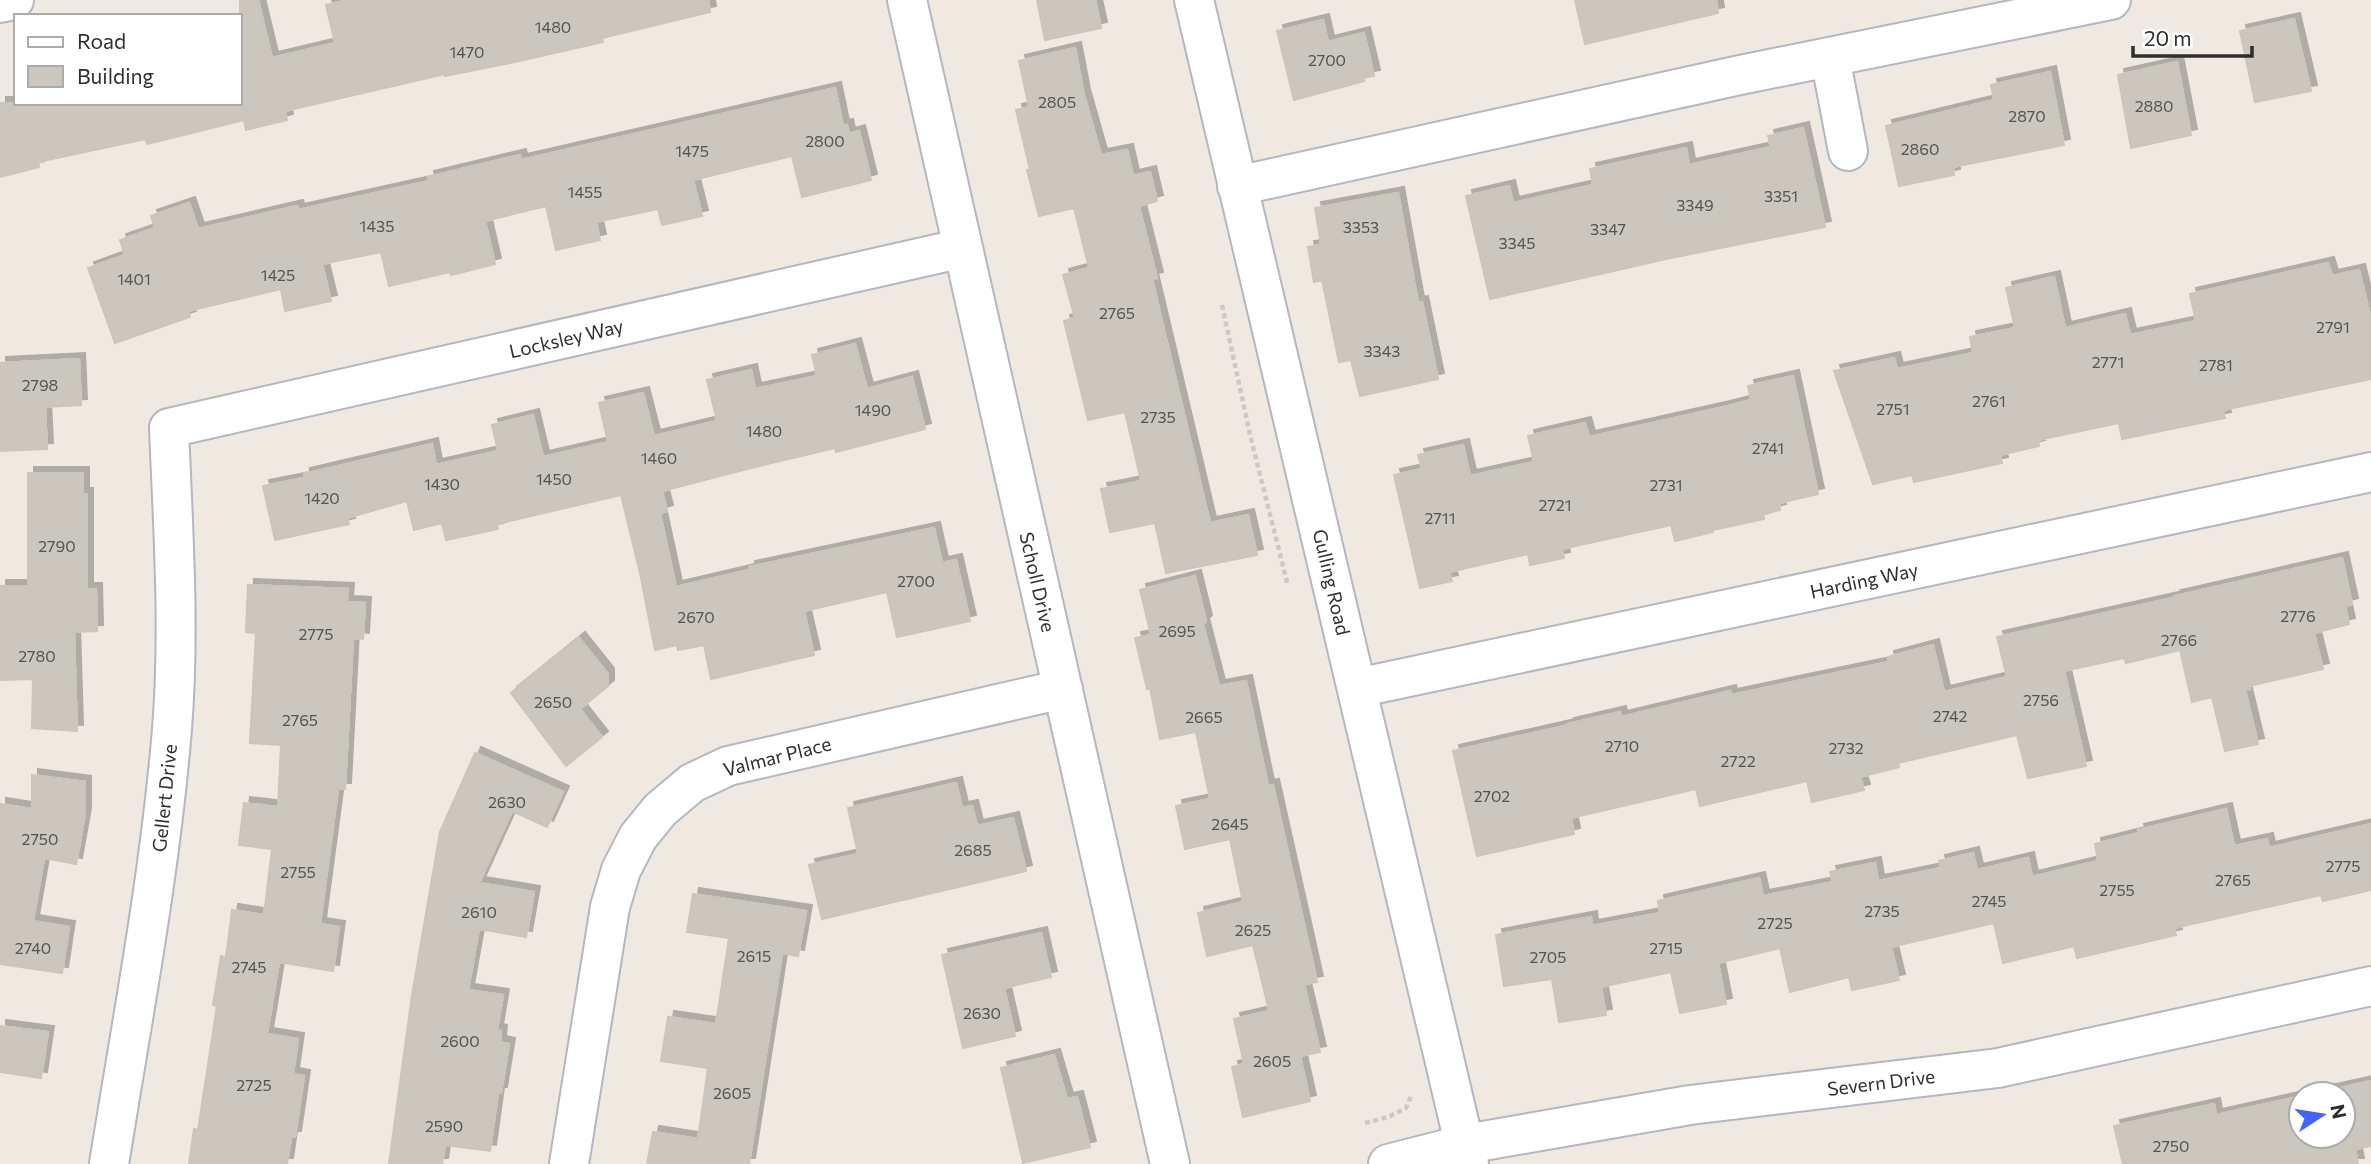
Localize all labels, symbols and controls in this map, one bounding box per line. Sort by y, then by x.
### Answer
legend [14,14,242,105]
scale bar [2133,14,2252,58]
house number: 1480 [535,17,571,36]
text: 20 m [2144,25,2192,50]
text: Road [77,28,126,53]
house number: 1470 [450,42,484,61]
house number: 2700 [1308,50,1346,69]
text: Building [77,63,154,88]
house number: 2805 [1038,92,1076,111]
house number: 2880 [2135,96,2173,115]
house number: 2870 [2008,106,2046,125]
house number: 2800 [805,131,845,150]
house number: 2860 [1901,139,1939,158]
house number: 1475 [675,141,709,160]
house number: 1455 [568,182,602,201]
house number: 3351 [1764,186,1798,205]
house number: 3349 [1676,195,1714,214]
house number: 1435 [360,216,394,235]
house number: 3353 [1343,217,1379,236]
house number: 3347 [1590,219,1626,238]
house number: 3345 [1498,233,1536,252]
house number: 1425 [261,265,295,284]
house number: 1401 [117,269,151,288]
house number: 2765 [1099,303,1135,322]
street label: Locksley Way [507,314,626,362]
house number: 2791 [2316,317,2350,336]
house number: 3343 [1364,341,1400,360]
house number: 2771 [2092,352,2124,371]
house number: 2781 [2199,355,2233,374]
house number: 2798 [22,375,58,394]
house number: 2761 [1972,391,2006,410]
house number: 2751 [1876,399,1910,418]
house number: 1490 [855,400,891,419]
house number: 2735 [1140,407,1176,426]
house number: 1480 [746,421,782,440]
house number: 2741 [1752,438,1784,457]
house number: 1460 [641,448,677,467]
house number: 1450 [536,469,572,488]
house number: 1430 [424,474,460,493]
house number: 2731 [1649,475,1683,494]
house number: 1420 [304,488,340,507]
house number: 2721 [1539,495,1572,514]
house number: 2711 [1425,508,1455,527]
street label: Gulling Road [1309,527,1355,637]
street label: Scholl Drive [1015,530,1061,634]
house number: 2790 [38,536,76,555]
street label: Harding Way [1808,557,1920,603]
house number: 2700 [897,571,935,590]
house number: 2776 [2280,606,2316,625]
house number: 2670 [677,607,715,626]
house number: 2695 [1158,621,1196,640]
house number: 2775 [299,624,333,643]
house number: 2766 [2161,630,2197,649]
house number: 2780 [18,646,56,665]
house number: 2756 [2023,690,2059,709]
house number: 2650 [534,692,572,711]
house number: 2742 [1933,706,1967,725]
house number: 2665 [1185,707,1223,726]
house number: 2765 [282,710,318,729]
street label: Valmar Place [721,731,833,781]
house number: 2710 [1605,736,1639,755]
house number: 2732 [1828,738,1864,757]
street label: Gellert Drive [147,743,181,853]
house number: 2722 [1720,751,1756,770]
house number: 2702 [1474,786,1510,805]
house number: 2630 [488,792,526,811]
house number: 2645 [1211,814,1249,833]
house number: 2750 [22,829,58,848]
house number: 2685 [954,840,992,859]
house number: 2775 [2326,856,2360,875]
house number: 2755 [280,862,316,881]
house number: 2765 [2215,870,2251,889]
house number: 2755 [2099,880,2135,899]
house number: 2745 [1971,891,2007,910]
house number: 2735 [1864,901,1900,920]
house number: 2610 [461,902,497,921]
house number: 2725 [1757,913,1793,932]
house number: 2625 [1235,920,1271,939]
house number: 2740 [15,938,51,957]
house number: 2715 [1649,938,1683,957]
house number: 2615 [737,946,771,965]
house number: 2705 [1530,947,1566,966]
house number: 2745 [231,957,267,976]
house number: 2630 [963,1003,1001,1022]
house number: 2600 [440,1031,480,1050]
house number: 2605 [1253,1051,1291,1070]
street label: Severn Drive [1826,1064,1936,1100]
house number: 2725 [236,1075,272,1094]
north arrow [2287,1080,2357,1150]
house number: 2605 [713,1083,751,1102]
text: N [2326,1102,2352,1121]
house number: 2590 [425,1116,463,1135]
house number: 2750 [2153,1136,2189,1155]

